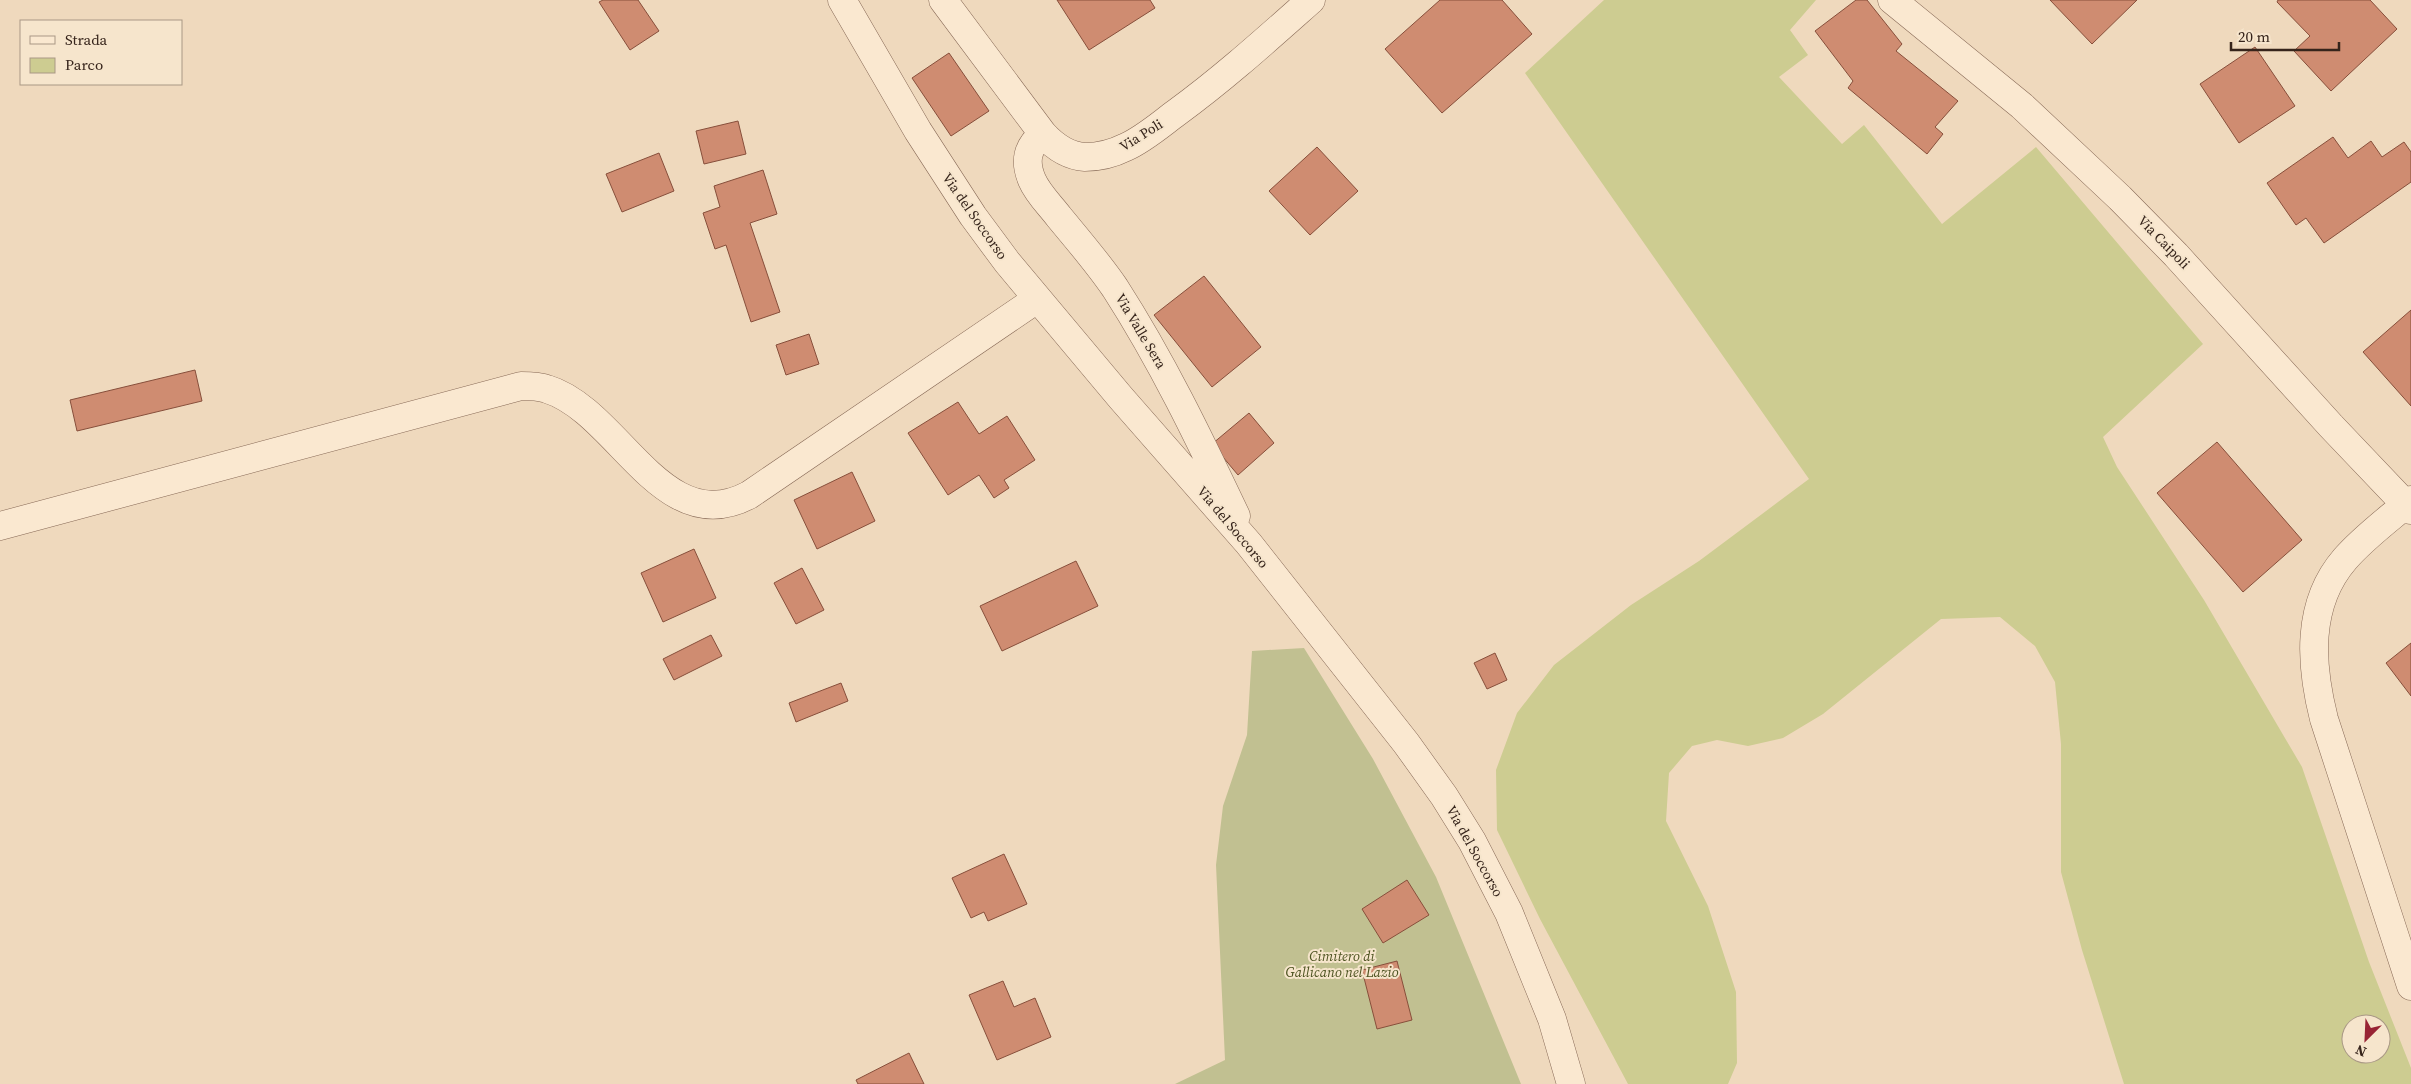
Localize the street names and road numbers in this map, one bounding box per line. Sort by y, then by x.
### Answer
street label: Via Poli [1116,114,1166,156]
street label: Via del Soccorso [938,169,1013,264]
street label: Via Caipoli [2133,211,2195,273]
street label: Via Valle Sera [1111,290,1172,373]
street label: Via del Soccorso [1193,482,1274,573]
street label: Via del Soccorso [1442,802,1509,901]

